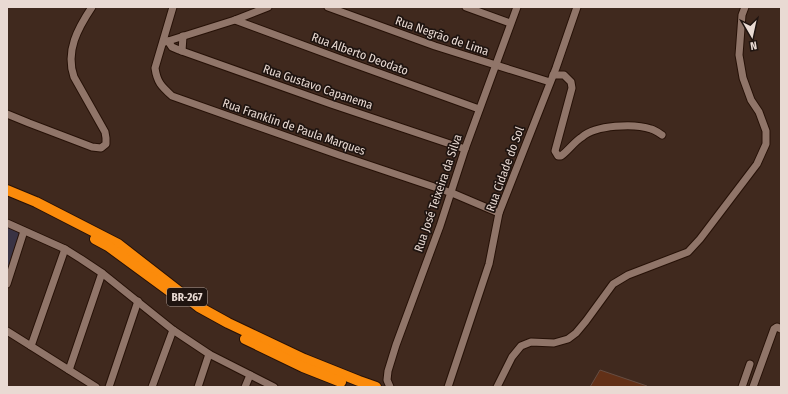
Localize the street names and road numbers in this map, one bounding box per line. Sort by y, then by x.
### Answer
street label: Rua Negrão de Lima [393,13,491,59]
street label: Rua Alberto Deodato [310,30,410,78]
street label: Rua Gustavo Capanema [261,62,375,112]
street label: Rua Franklin de Paula Marques [221,96,367,158]
street label: Rua Cidade do Sol [483,125,527,213]
street label: Rua José Teixeira da Silva [411,132,465,254]
road number: BR-267 [167,288,207,306]

